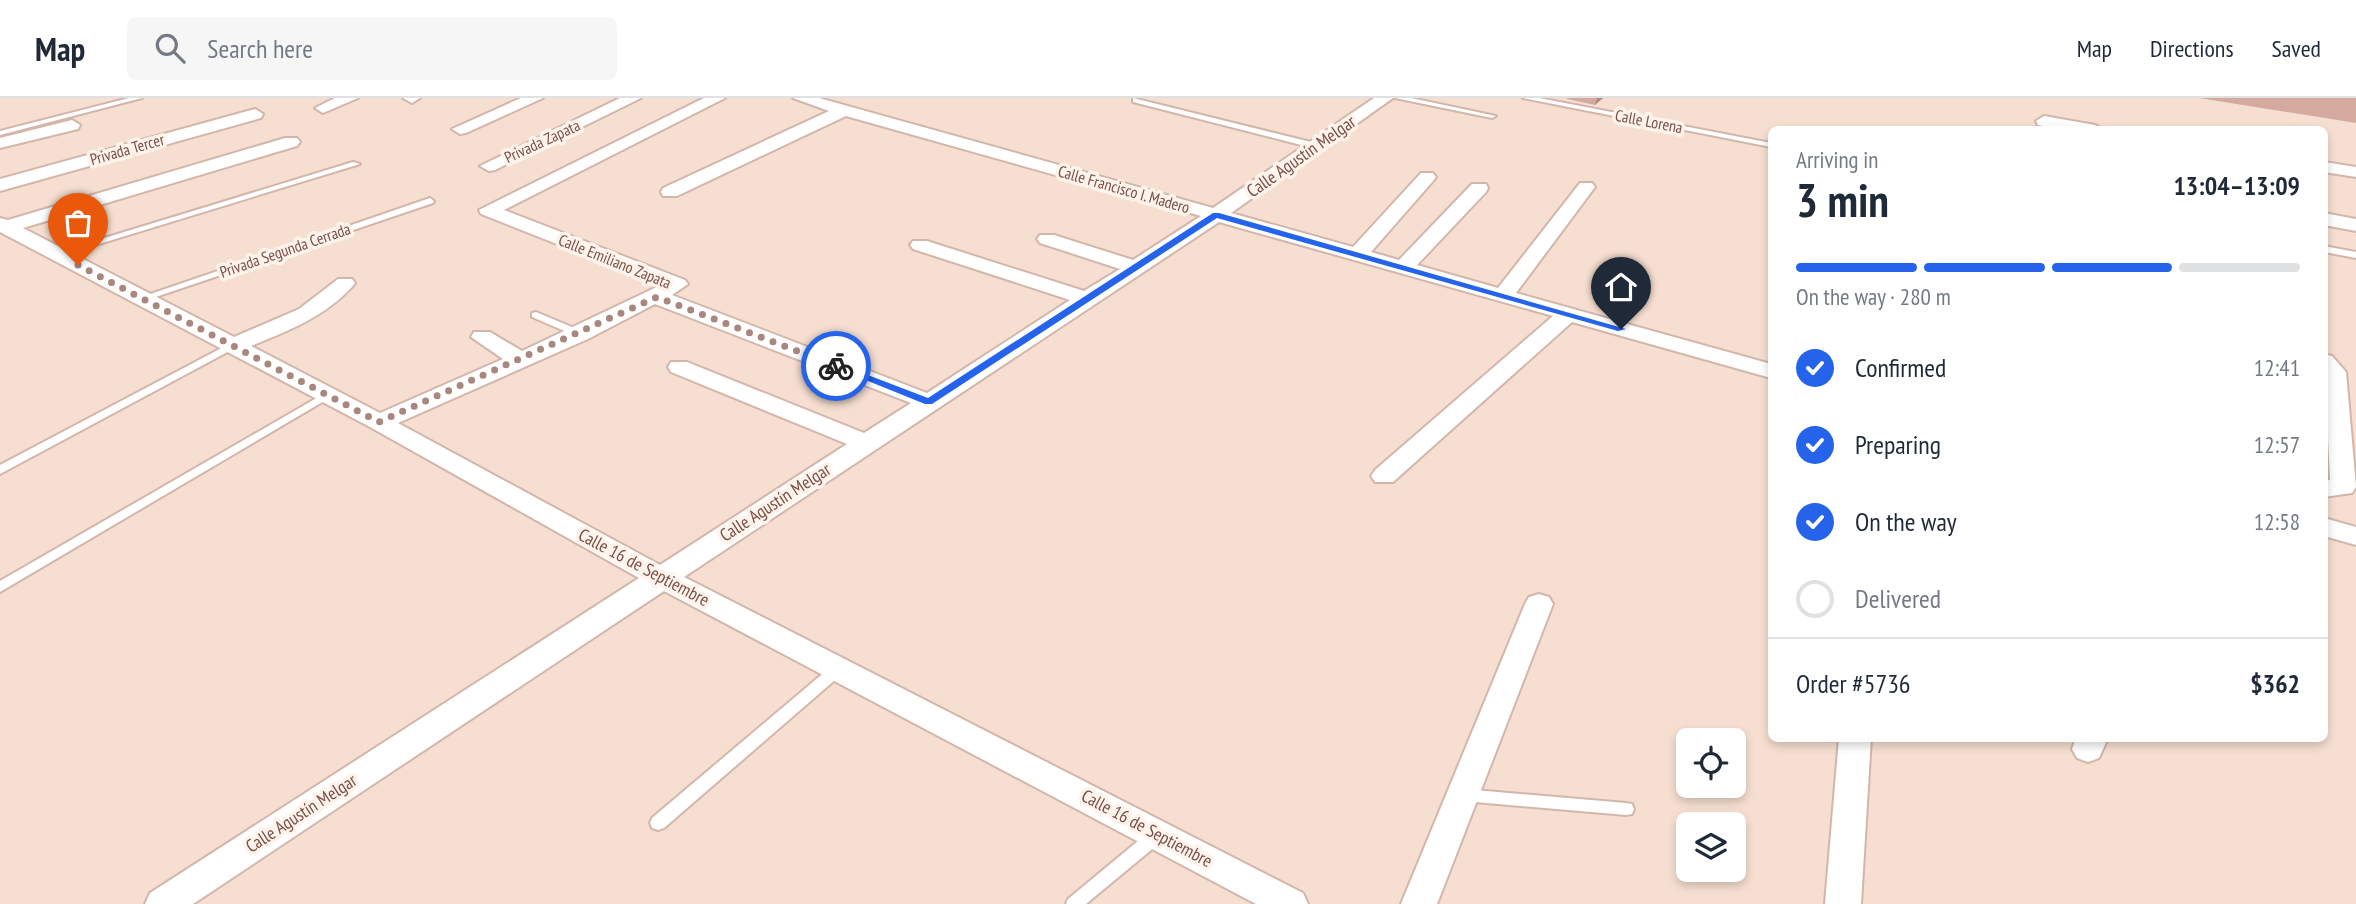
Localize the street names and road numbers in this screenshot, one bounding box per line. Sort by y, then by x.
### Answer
street label: Calle Lorena [1614,105,1684,137]
street label: Calle Agustín Melgar [1242,110,1360,202]
street label: Privada Zapata [501,115,583,167]
street label: Privada Tercer [87,129,167,169]
street label: Calle Francisco I. Madero [1056,161,1192,217]
street label: Privada Segunda Cerrada [217,218,353,282]
street label: Calle Emiliano Zapata [556,229,674,293]
street label: Calle Agustín Melgar [715,457,835,546]
street label: Calle 16 de Septiembre [575,523,713,611]
street label: Calle Agustín Melgar [241,768,361,857]
street label: Calle 16 de Septiembre [1078,784,1216,872]

